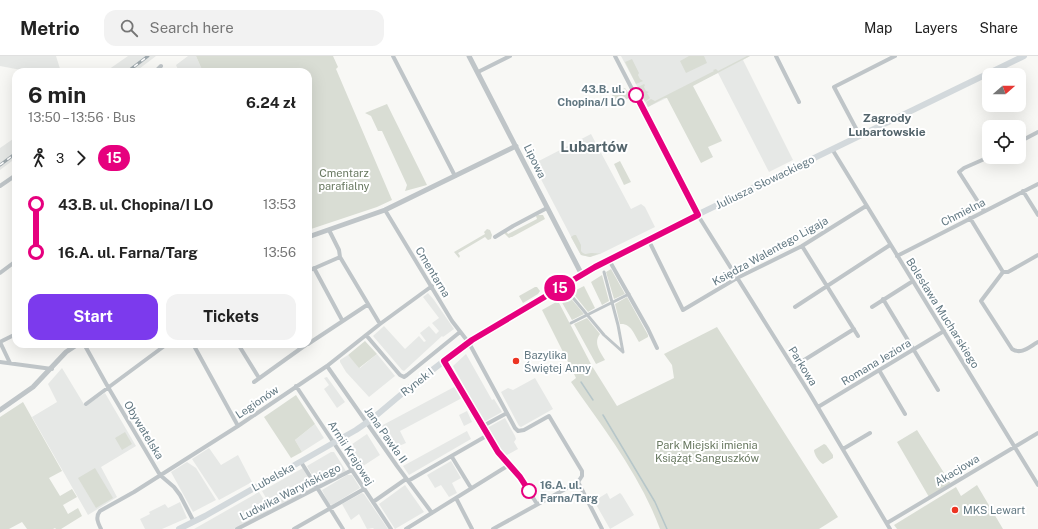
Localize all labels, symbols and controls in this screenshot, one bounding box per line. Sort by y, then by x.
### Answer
search box [104,10,384,46]
text: Metrio [20,17,80,39]
icon: search [118,17,140,39]
text: Search here [150,19,234,36]
text: Map [864,20,892,36]
text: Layers [914,20,958,36]
text: Share [980,20,1018,36]
north arrow [982,68,1026,112]
map controls [982,68,1026,164]
text: 6 min [28,82,86,108]
place label: 43.B. ul. Chopina/I LO [557,83,625,108]
marker: 43.B. ul. Chopina/I LO [628,87,644,103]
text: 6.24 zł [246,94,296,111]
text: 13:50 – 13:56 · Bus [28,110,136,125]
district label: Zagrody Lubartowskie [848,111,926,139]
button: locate [982,120,1026,164]
district label: Lubartów [560,138,628,155]
street label: Lipowa [522,142,548,180]
icon: walk [28,147,50,169]
icon: forward [70,147,92,169]
text: 15 [106,150,122,166]
text: 3 [56,151,64,166]
street label: Juliusza Słowackiego [714,153,816,211]
park label: Cmentarz parafialny [319,167,370,192]
text: 43.B. ul. Chopina/I LO [58,196,213,213]
street label: Chmielna [939,196,987,228]
text: 13:53 [263,197,296,212]
street label: Księdza Walentego Ligaja [710,214,830,288]
text: 16.A. ul. Farna/Targ [58,244,198,261]
text: 13:56 [263,245,296,260]
street label: Cmentarna [413,245,453,299]
street label: Bolesława Mucharskiego [904,256,982,370]
line badge: 15 [542,275,578,301]
text: 15 [552,280,568,296]
button: Start [28,294,158,340]
button: Tickets [166,294,296,340]
street label: Romana Jeziora [839,337,913,387]
street label: Parkowa [786,344,820,388]
place label: Bazylika Świętej Anny [524,349,591,374]
marker: Bazylika Świętej Anny [511,356,521,366]
street label: Rynek I [398,366,436,398]
street label: Legionów [233,383,281,421]
street label: Obywatelska [122,399,166,461]
street label: Jana Pawła II [362,405,410,465]
street label: Armii Krajowej [326,419,376,487]
park label: Park Miejski imienia Książąt Sanguszków [655,439,759,464]
street label: Akacjowa [933,452,981,488]
street label: Lubelska [250,460,296,494]
street label: Ludwika Waryńskiego [238,461,342,523]
place label: 16.A. ul. Farna/Targ [540,479,598,504]
marker: 16.A. ul. Farna/Targ [521,483,537,499]
place label: MKS Lewart [963,504,1025,516]
marker: MKS Lewart [950,505,960,515]

